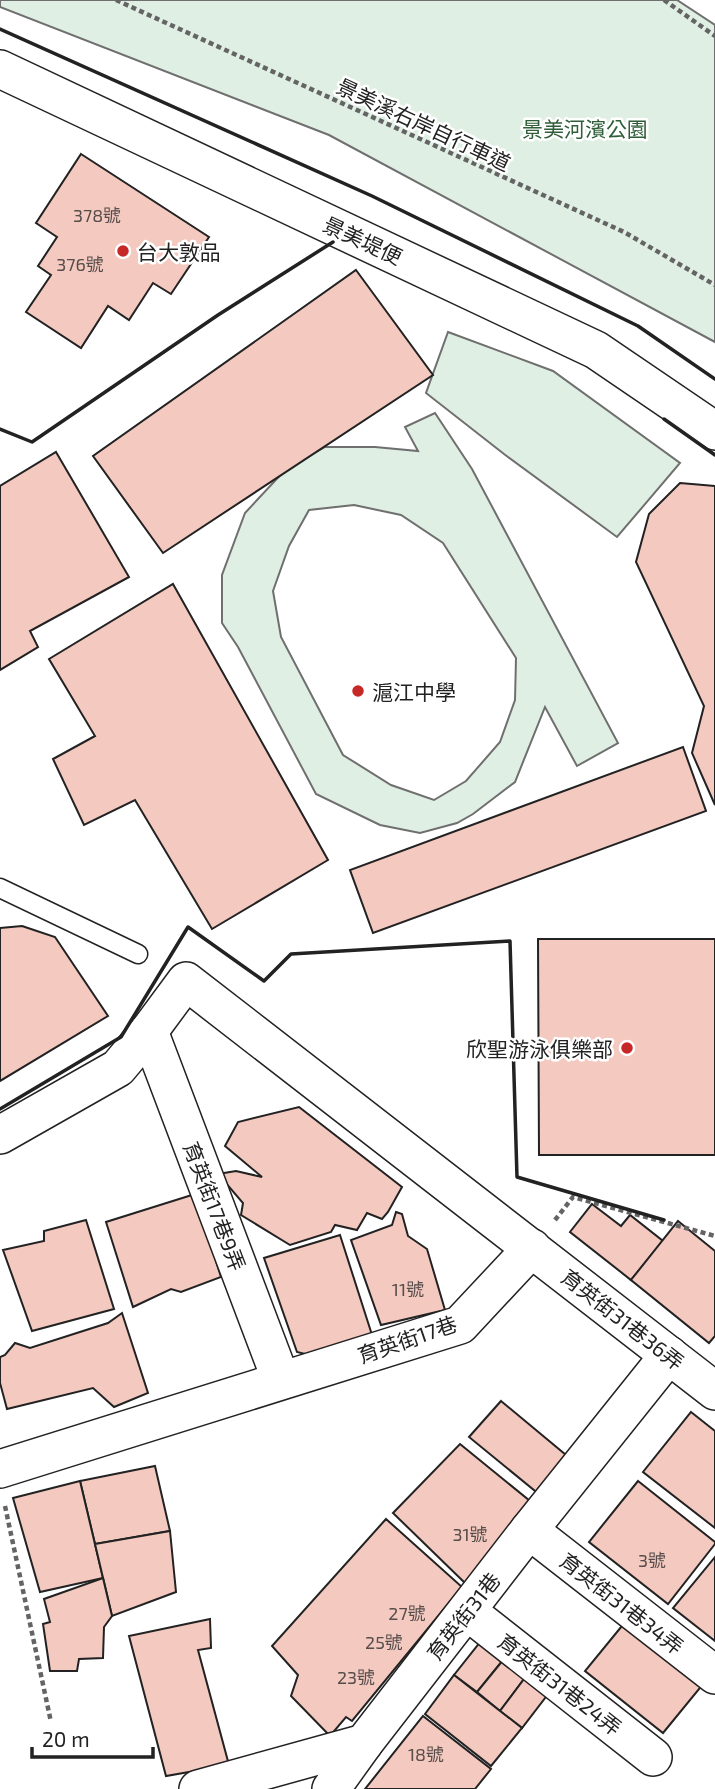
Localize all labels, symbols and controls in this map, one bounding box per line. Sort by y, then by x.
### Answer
street label: 景美溪右岸自行車道 [333,73,515,175]
park label: 景美河濱公園 [522,116,648,141]
house number: 378號 [73,204,121,226]
street label: 景美堤便 [320,211,406,269]
place label: 台大敦品 [137,239,221,264]
marker: 台大敦品 [115,243,131,259]
house number: 376號 [56,253,104,275]
place label: 滬江中學 [372,679,456,704]
marker: 滬江中學 [350,683,366,699]
place label: 欣聖游泳俱樂部 [466,1036,613,1061]
marker: 欣聖游泳俱樂部 [619,1040,635,1056]
street label: 育英街17巷9弄 [179,1138,251,1274]
street label: 育英街31巷36弄 [557,1263,689,1375]
house number: 11號 [392,1278,424,1300]
street label: 育英街17巷 [354,1310,460,1368]
house number: 31號 [452,1523,488,1545]
street label: 育英街31巷34弄 [555,1547,689,1659]
house number: 3號 [638,1549,666,1571]
street label: 育英街31巷 [421,1567,505,1665]
house number: 27號 [388,1602,426,1624]
street label: 育英街31巷24弄 [493,1628,627,1740]
house number: 25號 [365,1631,403,1653]
house number: 23號 [337,1666,375,1688]
scale bar [32,1716,152,1760]
text: 20 m [42,1726,90,1751]
house number: 18號 [408,1743,444,1765]

